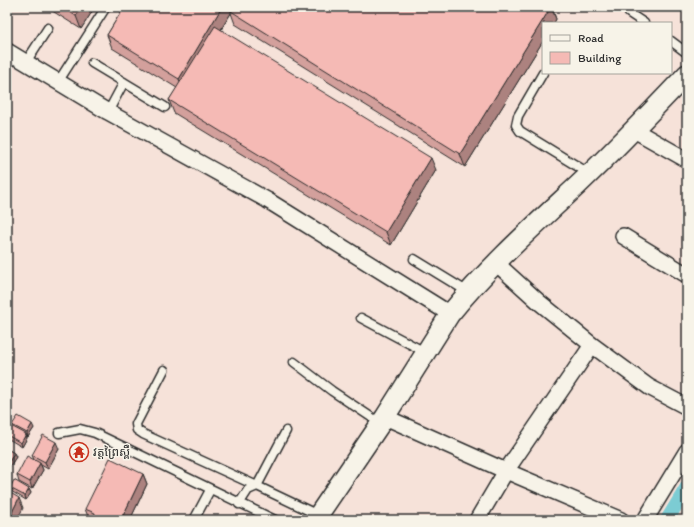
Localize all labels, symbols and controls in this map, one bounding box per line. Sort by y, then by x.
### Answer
legend [542,22,672,74]
text: Road [578,31,604,45]
text: Building [578,51,622,65]
temple icon: វត្តព្រៃស្ពឺ [68,441,90,463]
place label: វត្តព្រៃស្ពឺ [93,444,130,459]

